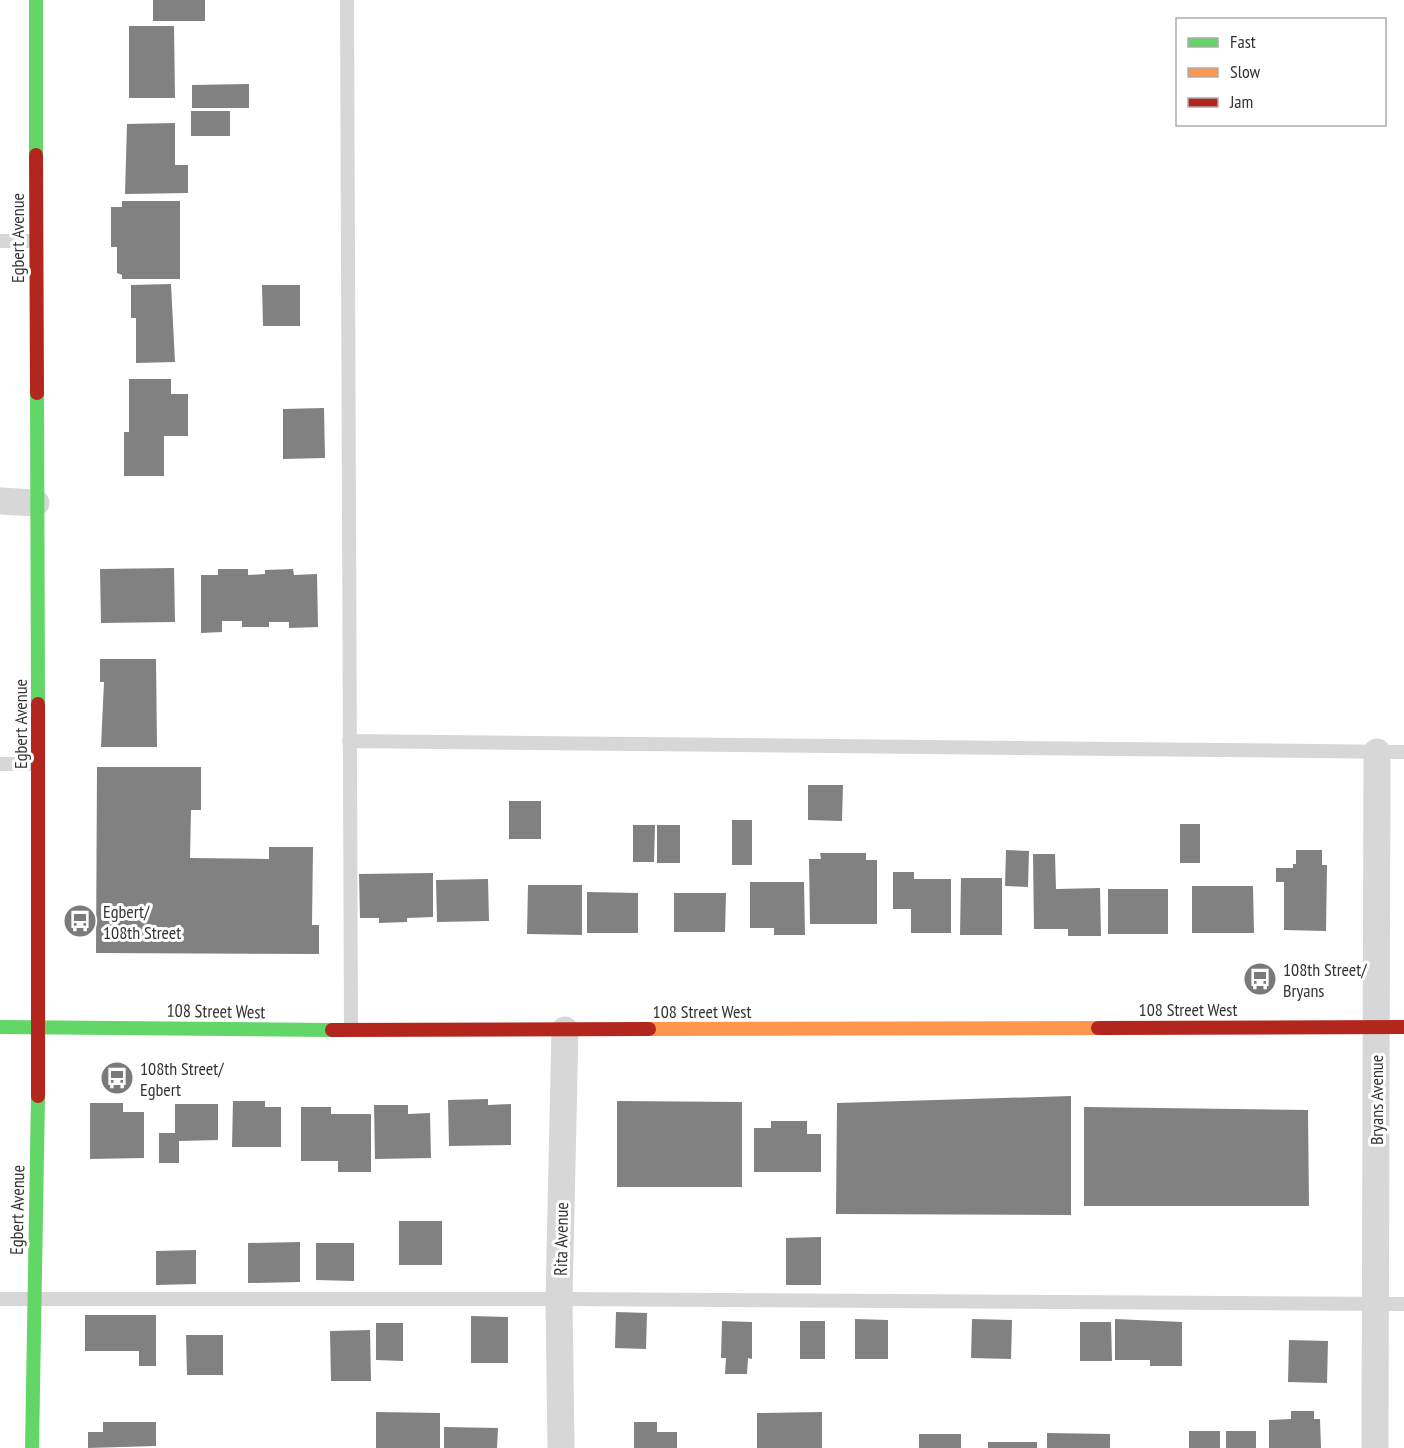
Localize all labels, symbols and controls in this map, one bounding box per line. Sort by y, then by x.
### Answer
legend [1176,18,1386,126]
text: Fast [1230,30,1256,53]
text: Slow [1230,60,1261,83]
text: Jam [1229,90,1253,113]
street label: Egbert Avenue [6,193,29,283]
street label: Egbert Avenue [9,679,32,769]
place label: Egbert/ 108th Street [103,900,181,944]
bus stop icon: Egbert/ 108th Street [62,903,98,939]
place label: 108th Street/ Bryans [1283,958,1367,1002]
bus stop icon: 108th Street/ Bryans [1242,961,1278,997]
street label: 108 Street West [1139,998,1237,1021]
street label: 108 Street West [166,999,266,1023]
street label: 108 Street West [653,1000,751,1023]
street label: Bryans Avenue [1365,1055,1388,1145]
place label: 108th Street/ Egbert [140,1057,224,1101]
bus stop icon: 108th Street/ Egbert [99,1060,135,1096]
street label: Egbert Avenue [5,1165,29,1255]
street label: Rita Avenue [549,1202,573,1276]

